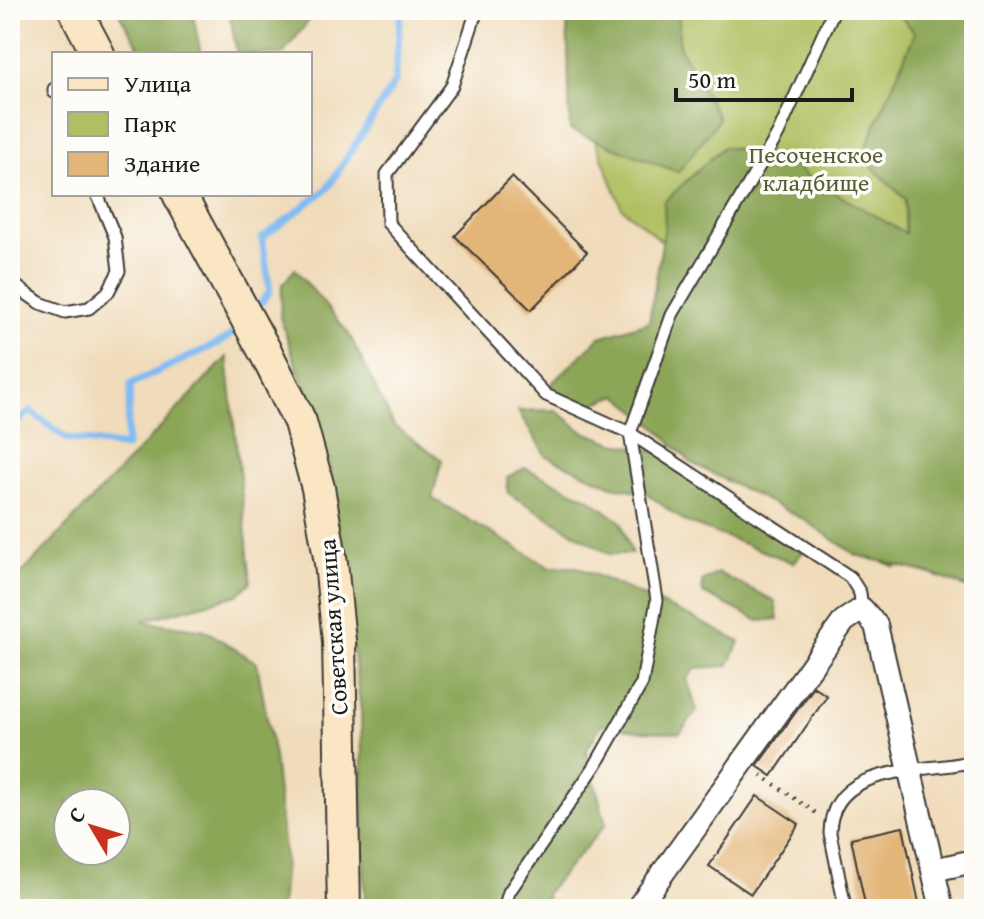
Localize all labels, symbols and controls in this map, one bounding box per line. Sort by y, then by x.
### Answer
legend [52,52,312,196]
scale bar [676,52,852,102]
text: 50 m [688,62,736,97]
text: Улица [124,66,192,101]
text: Парк [124,106,177,141]
park label: Песоченское кладбище [749,137,883,200]
text: Здание [124,146,200,181]
street label: Советская улица [309,537,357,716]
north arrow [52,787,132,867]
text: С [60,800,93,829]

